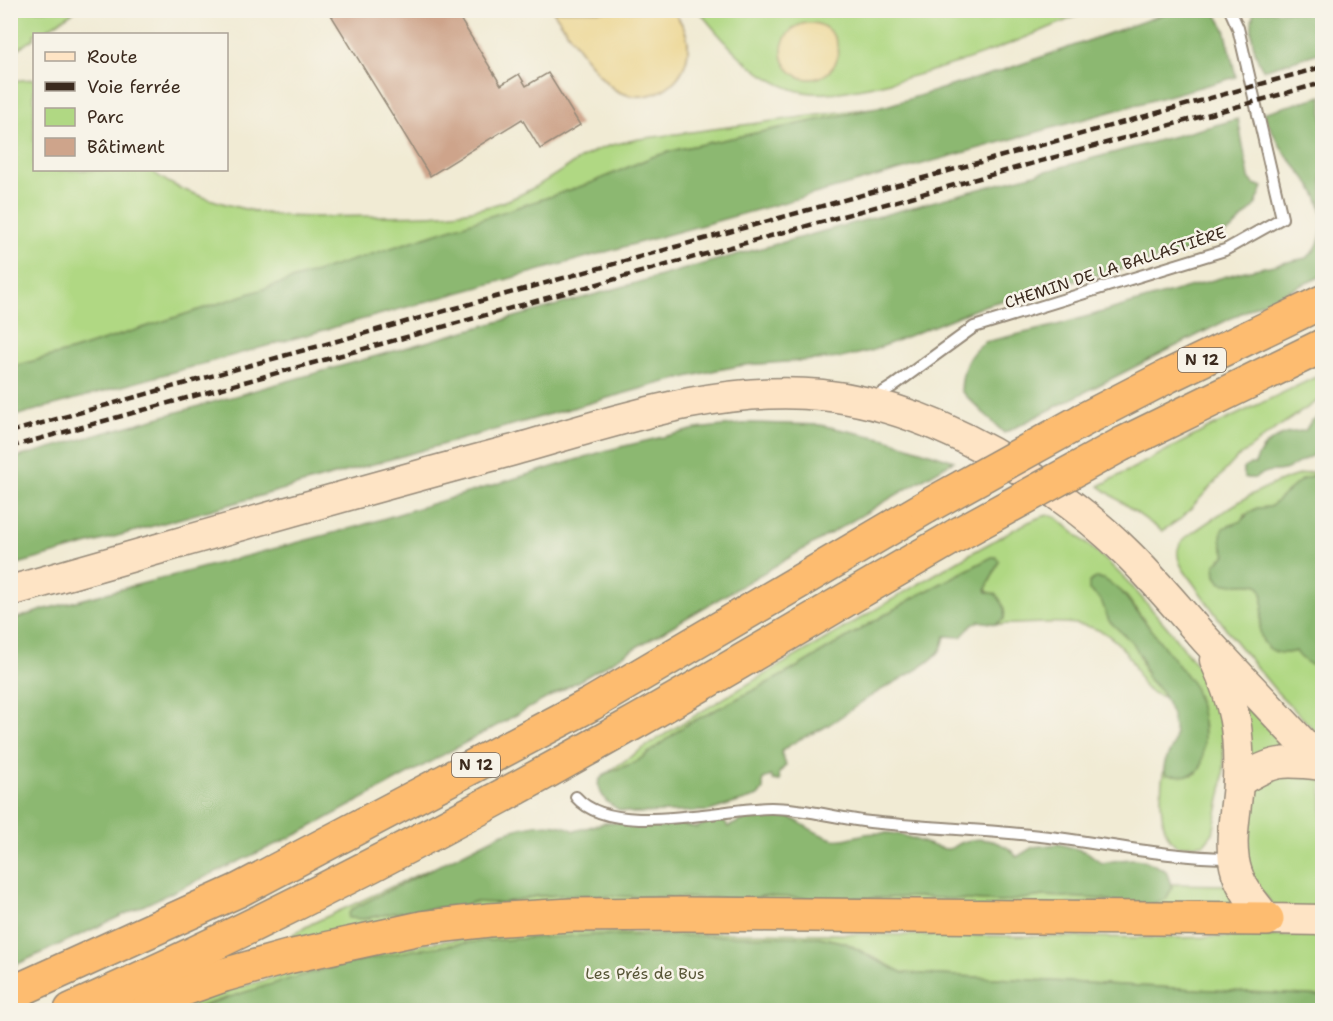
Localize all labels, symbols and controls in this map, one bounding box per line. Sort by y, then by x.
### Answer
legend [33,33,228,171]
text: Route [87,45,138,69]
text: Voie ferrée [87,75,181,99]
text: Parc [87,105,124,129]
text: Bâtiment [87,135,165,159]
street label: CHEMIN DE LA BALLASTIÈRE [1002,222,1229,313]
road number: N 12 [1178,348,1226,372]
road number: N 12 [452,753,500,777]
park label: Les Prés de Bus [585,963,705,984]

